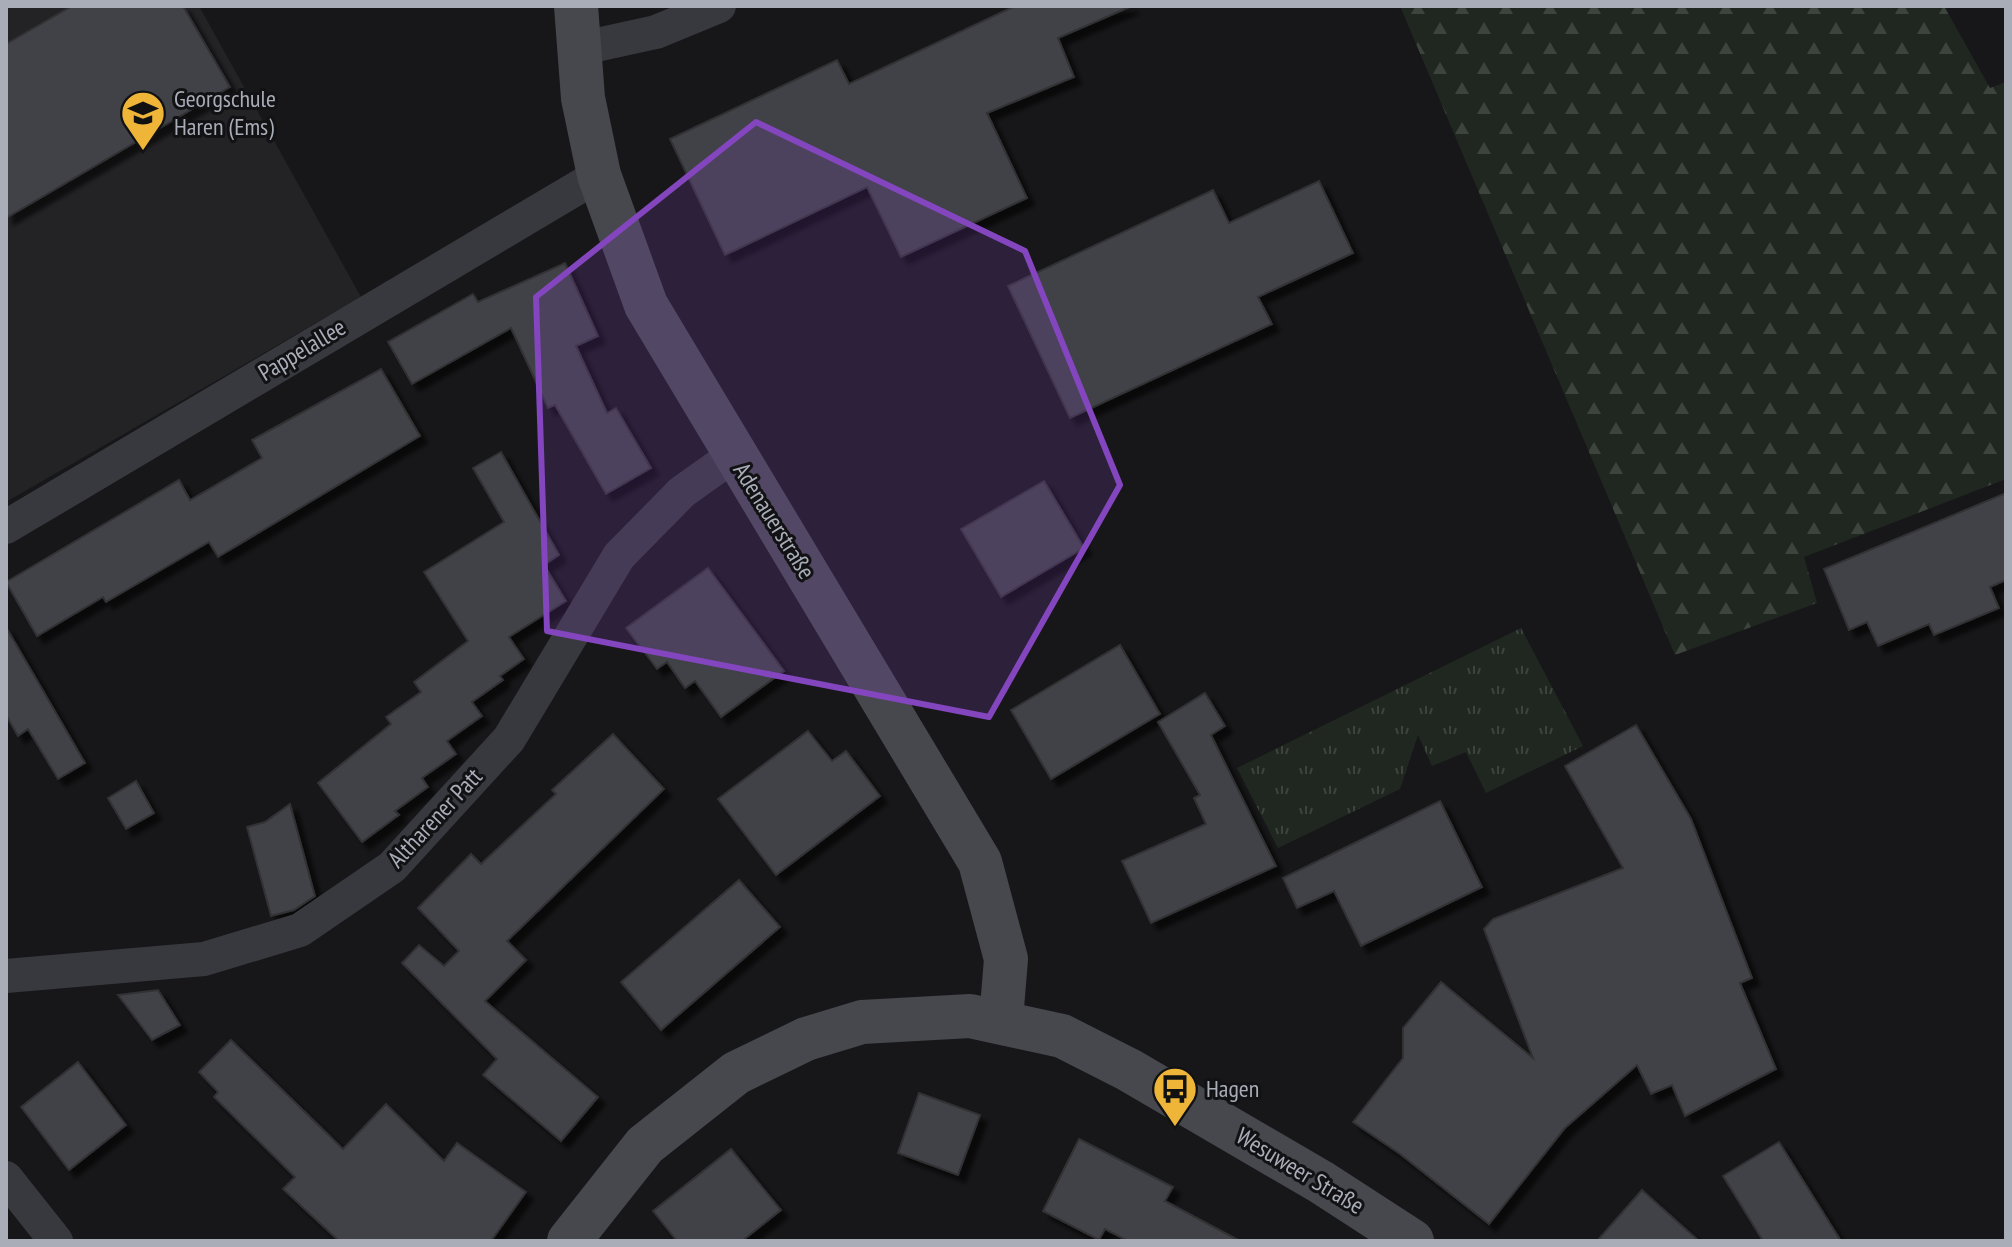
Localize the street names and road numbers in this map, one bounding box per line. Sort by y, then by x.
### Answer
street label: Pappelallee [252,311,351,388]
street label: Adenauerstraße [727,457,822,585]
street label: Altharener Patt [381,761,489,874]
street label: Wesuweer Straße [1231,1120,1370,1221]

